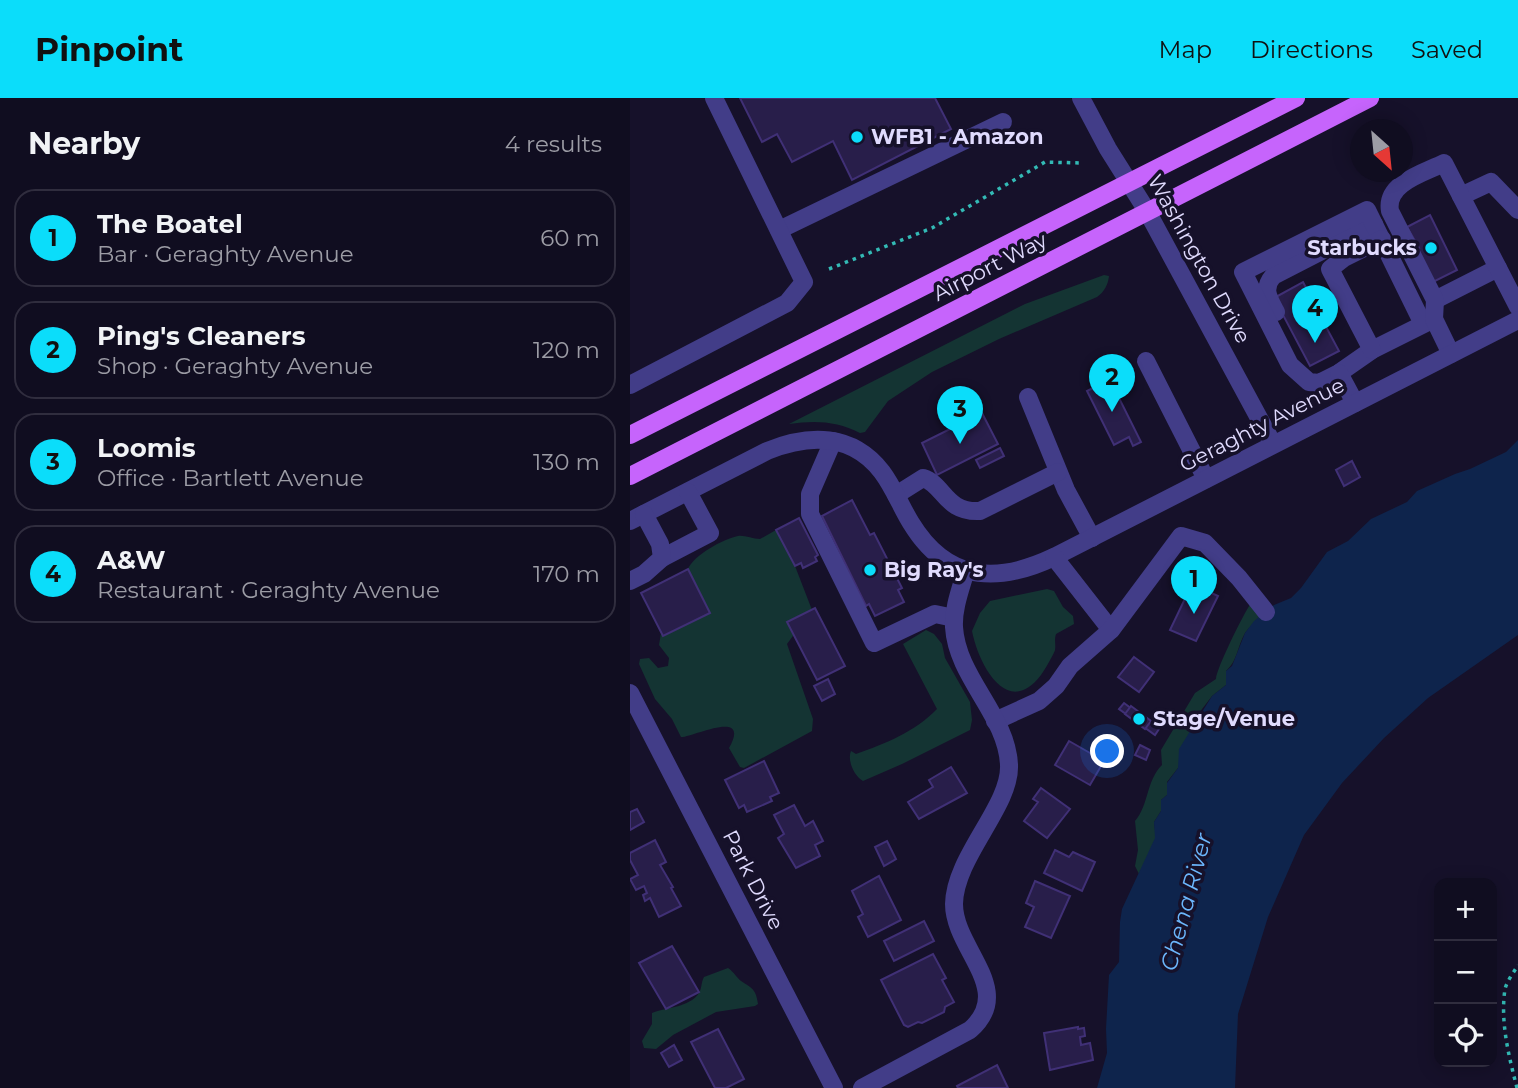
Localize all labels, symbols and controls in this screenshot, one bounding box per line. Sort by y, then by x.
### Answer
text: Pinpoint [35,29,183,69]
text: Map [1159,35,1212,64]
text: Directions [1250,35,1373,64]
text: Saved [1411,35,1483,64]
north arrow [1350,119,1413,182]
place label: WFB1 - Amazon [871,124,1043,149]
text: Nearby [28,125,140,162]
marker: WFB1 - Amazon [849,129,865,145]
text: 4 results [505,130,602,158]
street label: Washington Drive [1143,170,1256,348]
text: The Boatel [97,208,243,240]
text: 1 [48,224,58,252]
text: 60 m [540,224,600,252]
street label: Airport Way [929,227,1052,306]
place label: Starbucks [1307,235,1417,260]
text: Bar · Geraghty Avenue [97,240,354,268]
marker: Starbucks [1423,240,1439,256]
pin: 4 [1292,285,1338,343]
text: Ping's Cleaners [97,320,305,352]
text: 2 [46,336,60,364]
text: 120 m [533,336,600,364]
text: Shop · Geraghty Avenue [97,352,373,380]
pin: 2 [1089,354,1135,412]
street label: Geraghty Avenue [1175,372,1348,477]
pin: 3 [937,386,983,444]
text: Loomis [97,432,196,464]
text: 3 [46,448,60,476]
text: 130 m [533,448,600,476]
text: Office · Bartlett Avenue [97,464,364,492]
text: A&W [97,544,166,576]
pin: 1 [1171,556,1217,614]
place label: Big Ray's [884,557,984,582]
text: 4 [45,560,61,588]
text: 170 m [533,560,600,588]
marker: Big Ray's [862,562,878,578]
text: Restaurant · Geraghty Avenue [97,576,440,604]
place label: Stage/Venue [1153,706,1295,731]
marker: Stage/Venue [1131,711,1147,727]
your location [1090,734,1124,768]
street label: Park Drive [718,826,789,934]
water label: Chena River [1154,829,1218,974]
map controls [1434,878,1497,1067]
button: + [1434,878,1497,941]
button: − [1434,941,1497,1004]
button: locate [1434,1004,1497,1067]

